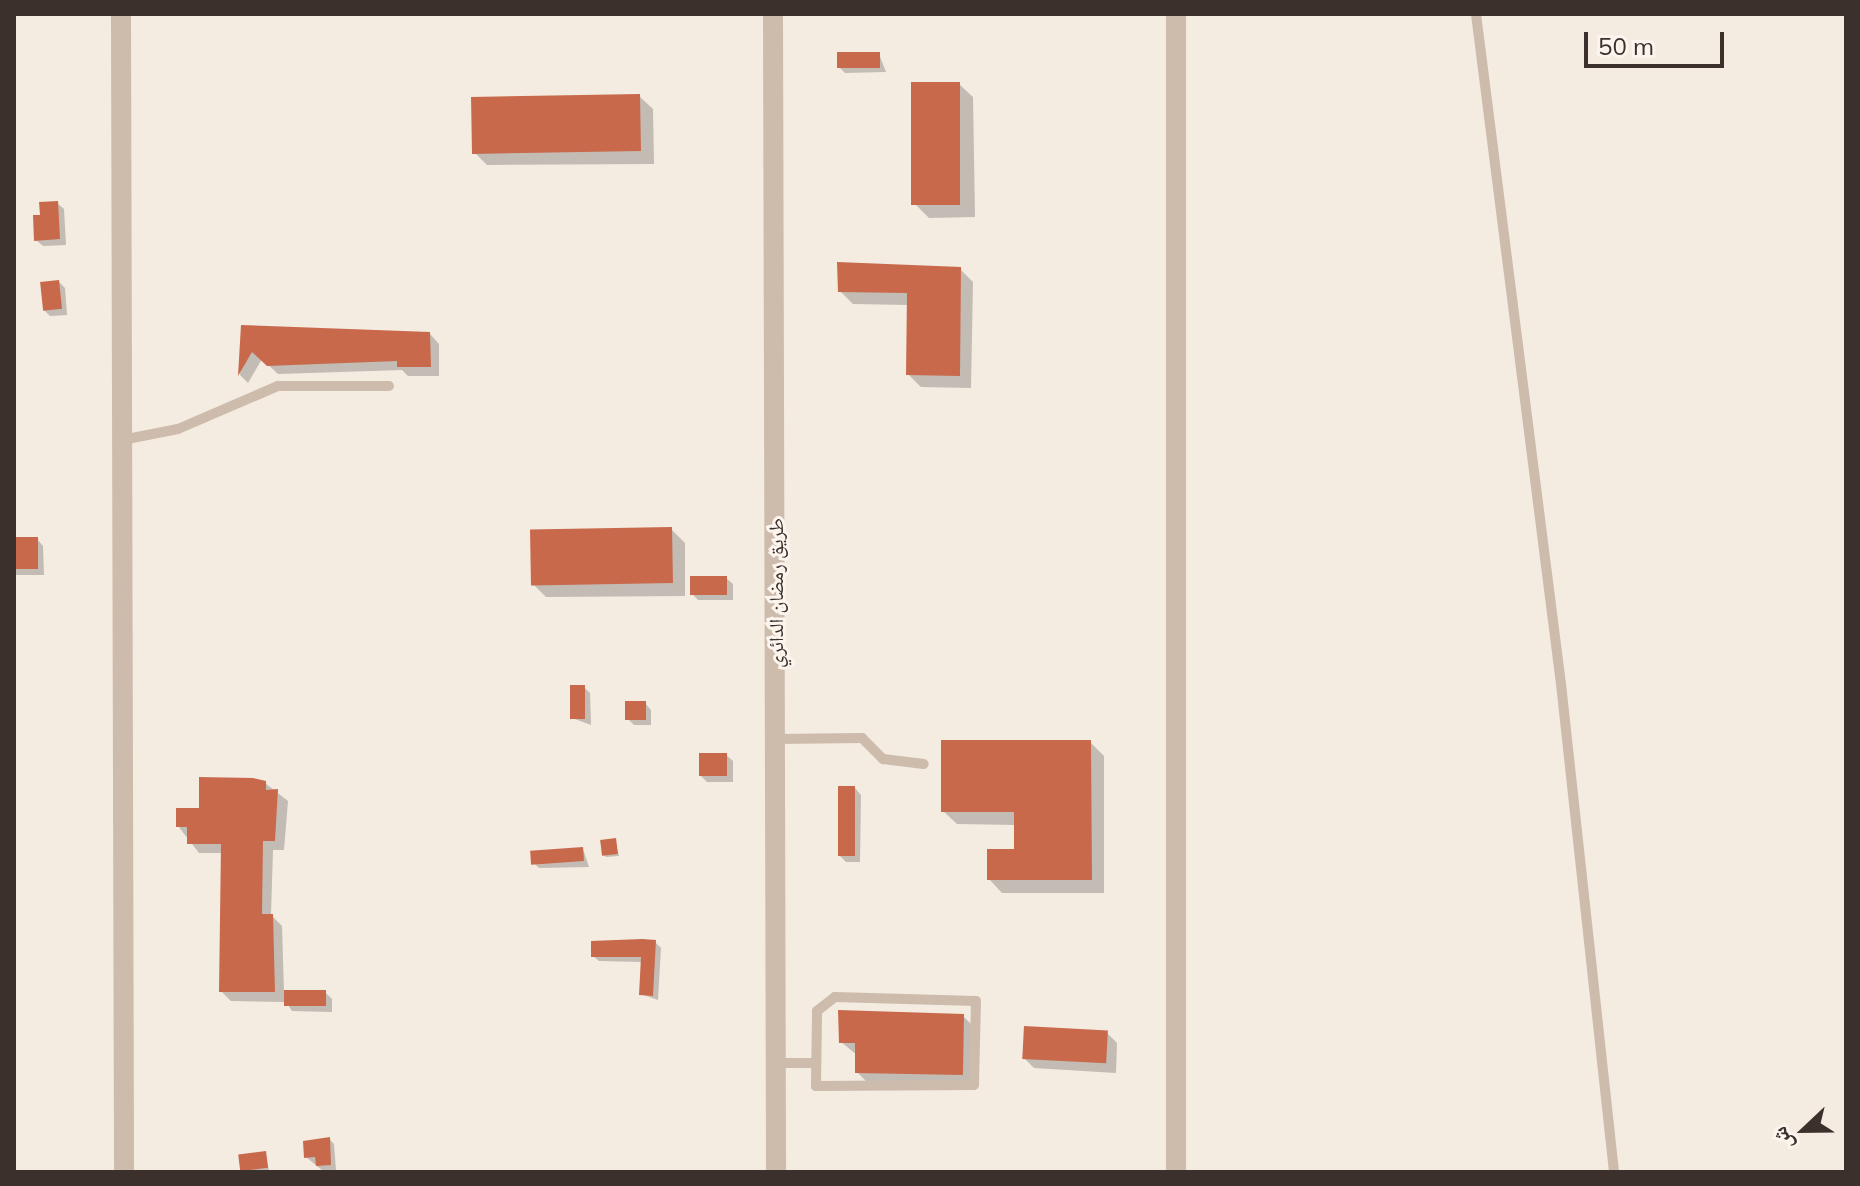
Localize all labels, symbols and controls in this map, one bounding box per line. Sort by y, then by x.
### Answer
scale bar [1588,16,1728,66]
text: 50 m [1598,31,1654,61]
street label: طريق رمضان الدائري [763,518,787,668]
north arrow [1764,1090,1844,1170]
text: ش [1764,1123,1799,1155]

